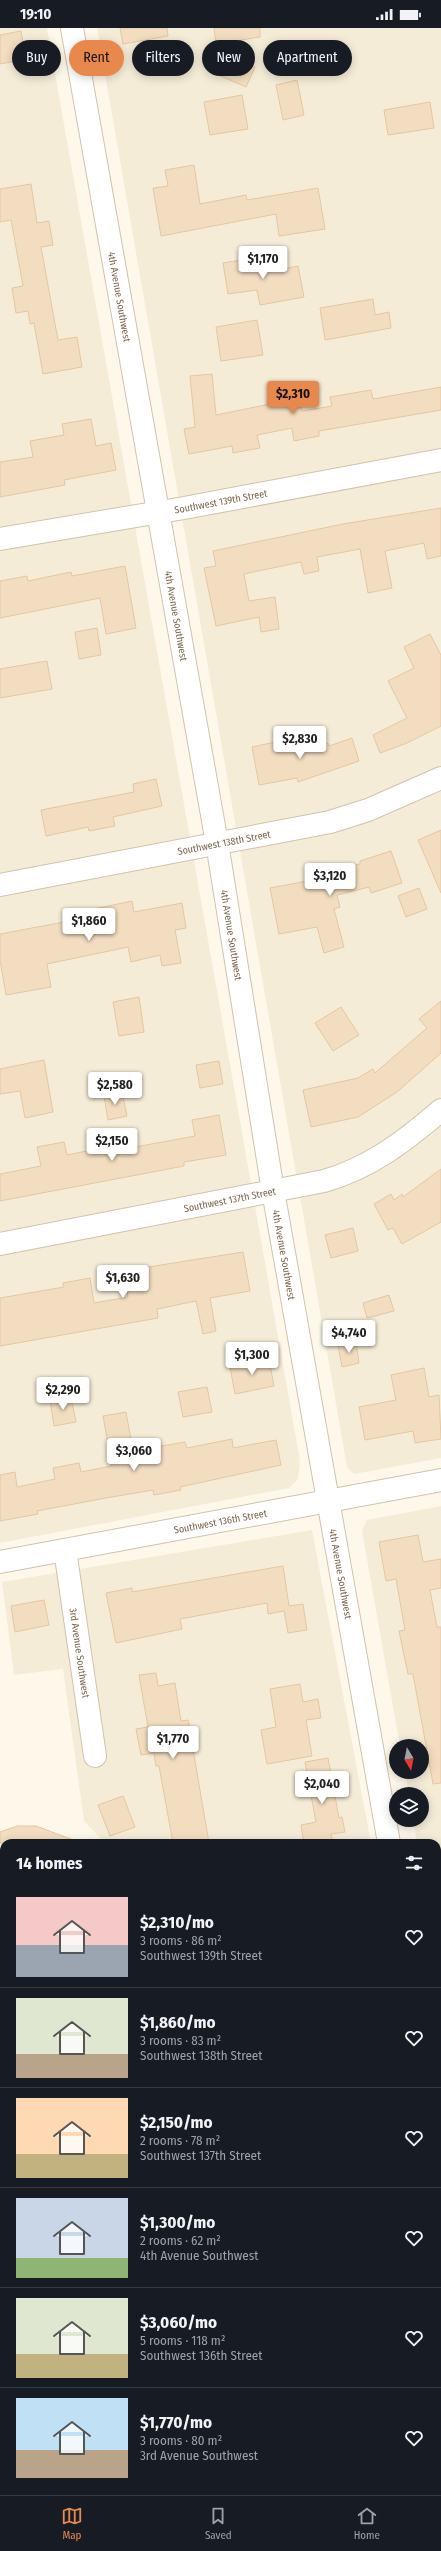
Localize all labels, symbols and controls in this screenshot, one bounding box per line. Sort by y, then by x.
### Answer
text: 19:10 [20,5,52,23]
chip: Buy [12,40,61,76]
chip: Rent [69,40,124,76]
chip: Filters [132,40,194,76]
chip: New [202,40,255,76]
chip: Apartment [263,40,352,76]
pin: $1,170 [230,246,296,280]
street label: 4th Avenue Southwest [105,251,133,344]
text: $1,170 [247,251,279,266]
pin: $2,310 [260,381,326,415]
text: $2,310 [276,386,310,401]
street label: Southwest 139th Street [174,487,269,517]
street label: 4th Avenue Southwest [162,570,190,663]
pin: $2,830 [267,726,333,760]
text: $2,830 [282,731,318,746]
street label: Southwest 138th Street [177,828,272,858]
pin: $3,120 [297,863,363,897]
text: $3,120 [314,868,346,883]
street label: 4th Avenue Southwest [218,889,244,982]
pin: $1,860 [56,908,122,942]
text: $1,860 [71,913,107,928]
pin: $2,580 [82,1072,148,1106]
text: $2,580 [97,1077,133,1092]
pin: $2,150 [79,1128,145,1162]
text: $2,150 [96,1133,128,1148]
street label: Southwest 137th Street [183,1185,278,1215]
street label: 4th Avenue Southwest [269,1209,297,1302]
pin: $1,630 [90,1265,156,1299]
text: $1,630 [106,1270,140,1285]
pin: $4,740 [316,1320,382,1354]
text: $4,740 [331,1325,367,1340]
pin: $1,300 [219,1342,285,1376]
text: $1,300 [235,1347,270,1362]
pin: $2,290 [30,1377,96,1411]
text: $2,290 [45,1382,81,1397]
pin: $3,060 [101,1438,167,1472]
text: $3,060 [116,1443,152,1458]
street label: Southwest 136th Street [173,1507,269,1537]
street label: 4th Avenue Southwest [326,1528,354,1621]
street label: 3rd Avenue Southwest [67,1607,92,1700]
pin: $1,770 [140,1726,206,1760]
text: $1,770 [157,1731,189,1746]
north arrow [389,1739,429,1779]
map controls [389,1739,429,1827]
pin: $2,040 [289,1771,355,1805]
text: $2,040 [304,1776,340,1791]
button: layers [389,1787,429,1827]
icon: filters [403,1852,425,1874]
text: 14 homes [16,1853,83,1874]
text: $2,310/mo [140,1912,214,1933]
icon: home [48,1913,96,1961]
icon: heart [403,1926,425,1948]
text: 3 rooms · 86 m² [140,1933,222,1948]
text: Southwest 139th Street [140,1948,262,1963]
text: $1,860/mo [140,2012,216,2033]
icon: home [48,2014,96,2062]
icon: heart [403,2027,425,2049]
text: 3 rooms · 83 m² [140,2033,221,2048]
text: Southwest 138th Street [140,2048,263,2063]
text: $2,150/mo [140,2112,213,2133]
icon: home [48,2114,96,2162]
icon: heart [403,2127,425,2149]
text: 2 rooms · 78 m² [140,2133,220,2148]
text: Southwest 137th Street [140,2148,261,2163]
text: $1,300/mo [140,2212,215,2233]
icon: home [48,2214,96,2262]
icon: heart [403,2227,425,2249]
text: 2 rooms · 62 m² [140,2233,221,2248]
text: 4th Avenue Southwest [140,2248,259,2263]
text: $3,060/mo [140,2312,217,2333]
icon: home [48,2314,96,2362]
icon: heart [403,2327,425,2349]
text: 5 rooms · 118 m² [140,2333,225,2348]
text: Southwest 136th Street [140,2348,263,2363]
text: $1,770/mo [140,2412,212,2433]
icon: home [48,2414,96,2462]
icon: heart [403,2427,425,2449]
text: 3 rooms · 80 m² [140,2433,222,2448]
text: 3rd Avenue Southwest [140,2448,258,2463]
tab: Map [61,2505,83,2542]
tab: Saved [205,2505,232,2542]
tab: Home [354,2505,380,2542]

